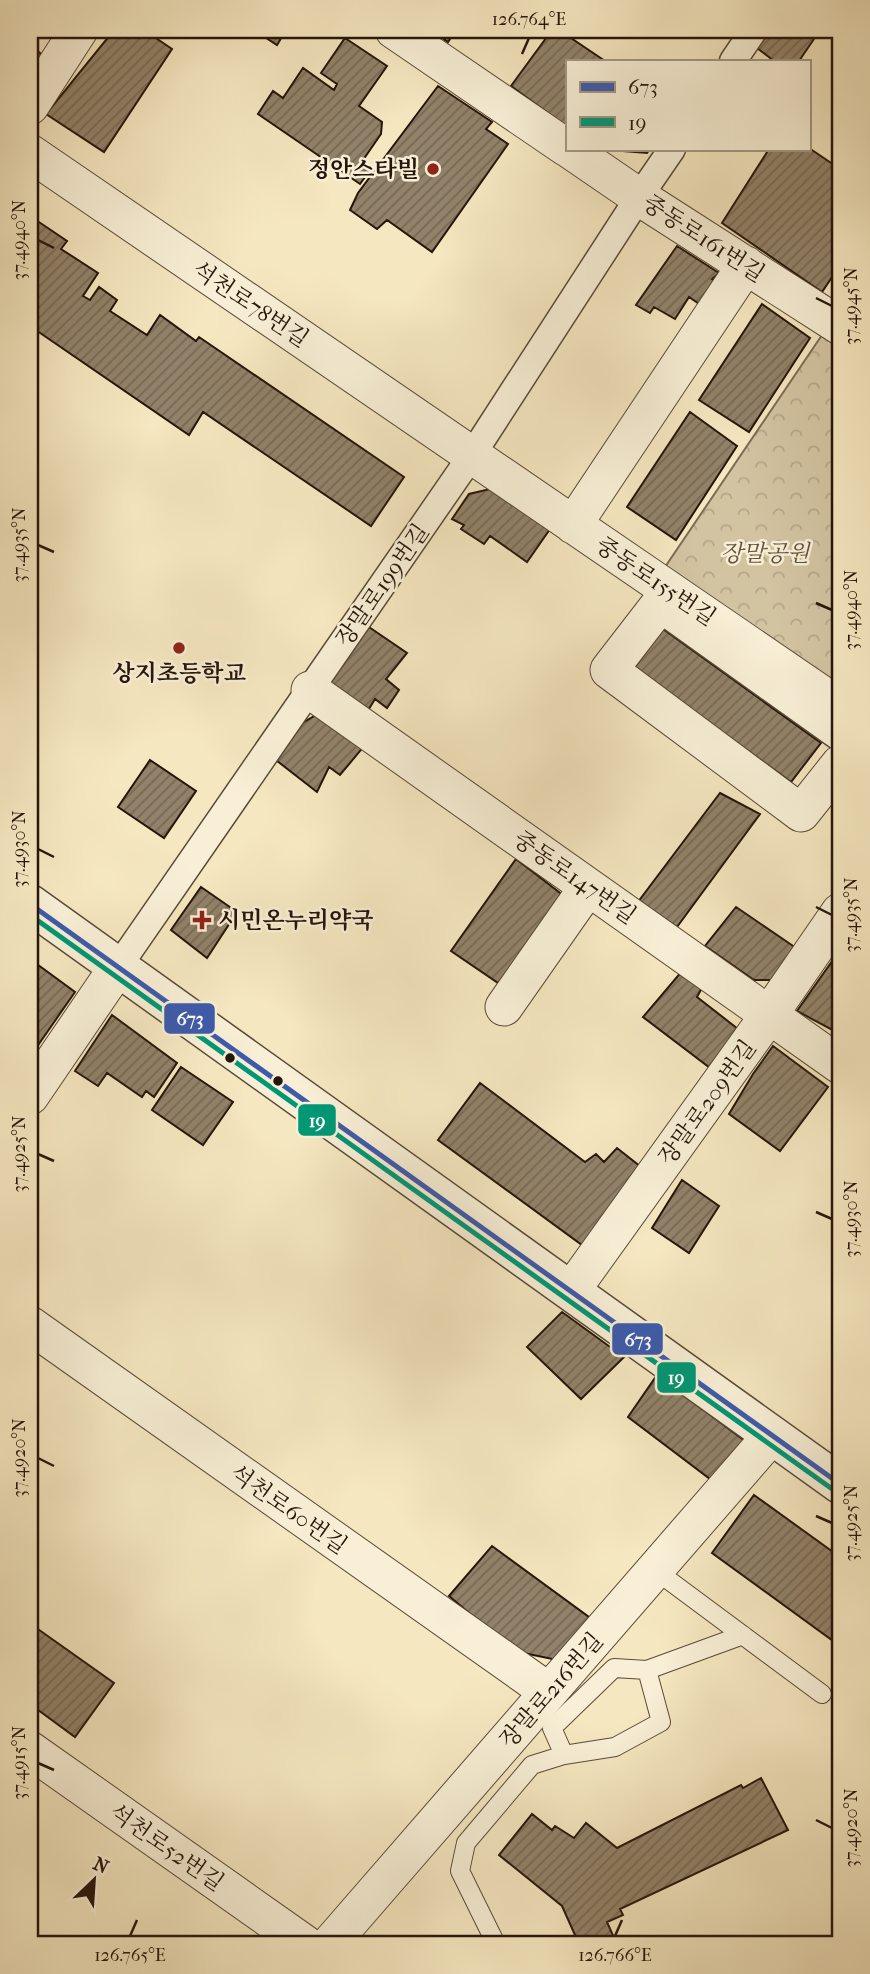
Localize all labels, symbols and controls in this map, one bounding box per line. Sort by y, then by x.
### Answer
text: 126.764°E [492,9,566,30]
legend [566,60,810,150]
text: 673 [628,75,658,99]
text: 19 [628,111,647,135]
place label: 정안스타빌 [308,156,419,183]
marker: 정안스타빌 [425,161,441,177]
street label: 중동로161번길 [638,189,770,288]
text: 37.4940°N [9,199,30,280]
street label: 석천로78번길 [188,256,314,353]
text: 37.4945°N [841,267,862,345]
text: 37.4935°N [9,507,30,583]
street label: 장말로199번길 [330,519,435,652]
street label: 중동로155번길 [591,531,721,631]
park label: 장말공원 [721,540,811,567]
text: 37.4940°N [841,569,862,650]
marker: 상지초등학교 [171,640,187,656]
place label: 상지초등학교 [112,660,246,687]
text: 37.4930°N [9,810,30,888]
street label: 중동로147번길 [508,825,641,930]
text: 37.4935°N [841,877,862,953]
place label: 시민온누리약국 [218,907,374,934]
marker: 시민온누리약국 [192,910,212,930]
line badge: 673 [163,1002,216,1035]
text: 673 [176,1008,204,1030]
street label: 장말로209번길 [653,1035,762,1170]
unlabelled marker [223,1051,237,1065]
unlabelled marker [271,1074,285,1088]
line badge: 19 [297,1103,337,1137]
text: 19 [309,1110,325,1132]
text: 37.4925°N [9,1115,30,1193]
text: 37.4930°N [841,1180,862,1258]
line badge: 673 [611,1322,664,1356]
text: 673 [624,1329,652,1351]
line badge: 19 [656,1361,697,1394]
text: 19 [668,1367,684,1389]
text: 37.4920°N [9,1418,30,1498]
street label: 석천로60번길 [225,1459,352,1560]
text: 37.4925°N [841,1484,862,1562]
street label: 장말로216번길 [494,1627,609,1753]
text: 37.4915°N [9,1726,30,1800]
text: 37.4920°N [841,1788,862,1868]
street label: 석천로52번길 [105,1798,229,1897]
north arrow [60,1844,130,1914]
text: N [90,1852,112,1879]
text: 126.765°E [94,1945,166,1966]
text: 126.766°E [578,1945,652,1966]

